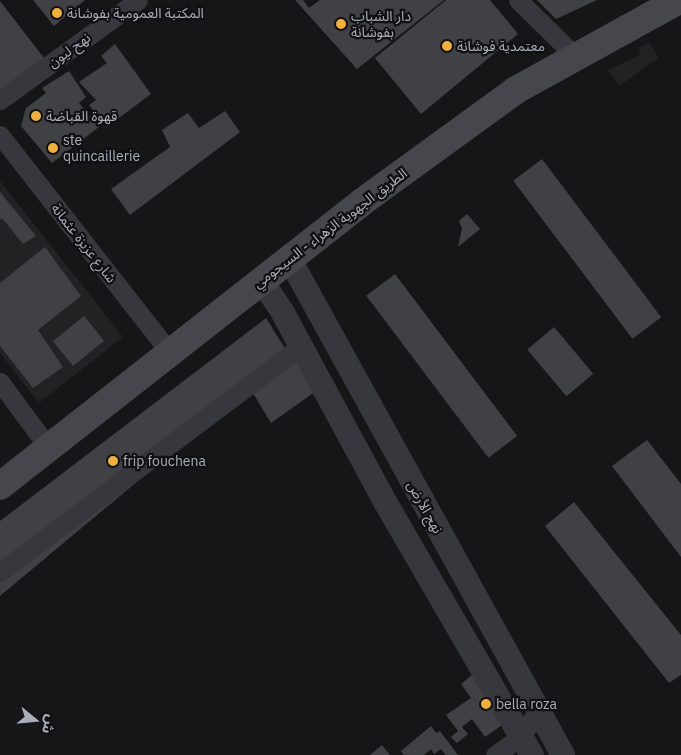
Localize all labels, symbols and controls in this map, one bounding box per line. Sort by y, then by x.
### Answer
place label: المكتبة العمومية بفوشانة [67,5,204,21]
marker: المكتبة العمومية بفوشانة [51,7,63,19]
place label: دار الشباب بفوشانة [351,8,411,40]
marker: دار الشباب بفوشانة [335,18,347,30]
street label: نهح ليون [45,29,93,71]
place label: معتمدية فوشانة [457,38,545,54]
marker: معتمدية فوشانة [441,40,453,52]
place label: قهوة القباضة [46,108,117,124]
marker: قهوة القباضة [30,110,42,122]
place label: ste quincaillerie [63,132,140,164]
marker: ste quincaillerie [47,142,59,154]
street label: الطريق الجهوية الزهراء - السيجومي [250,165,410,291]
street label: شارع عزيزة عثمانة [48,200,120,286]
place label: frip fouchena [123,453,206,469]
marker: frip fouchena [107,455,119,467]
street label: نهج الأرض [404,478,446,536]
north arrow [10,695,60,745]
place label: bella roza [496,696,557,712]
marker: bella roza [480,698,492,710]
text: ش [38,713,61,736]

